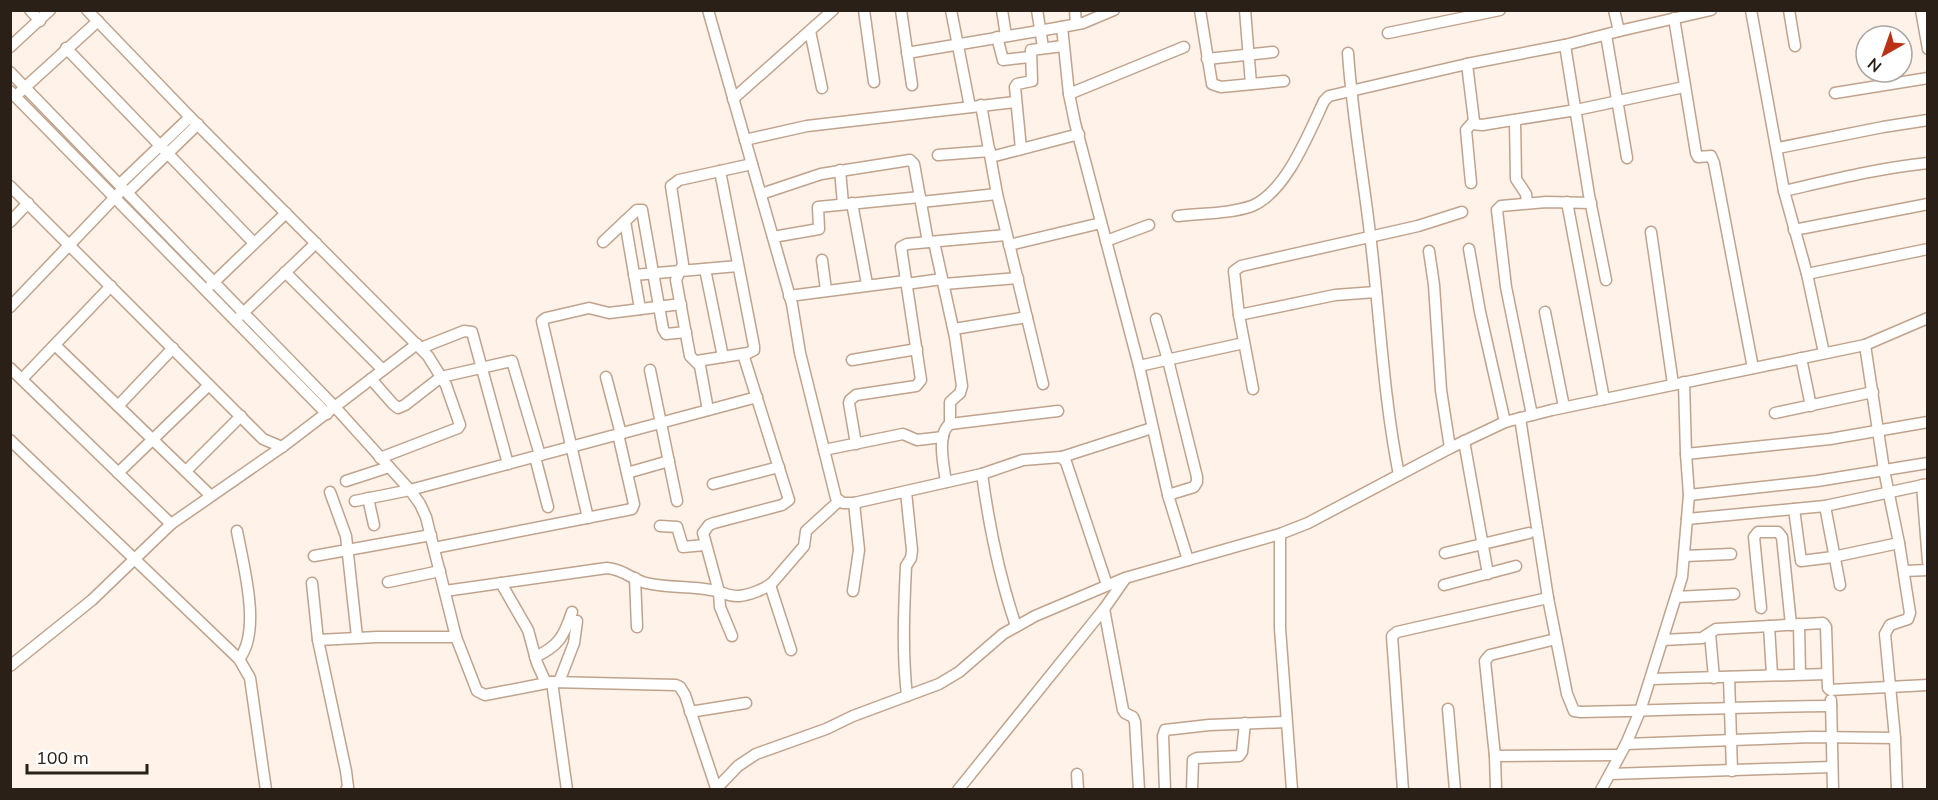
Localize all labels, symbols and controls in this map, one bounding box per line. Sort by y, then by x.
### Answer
north arrow [1854,24,1914,84]
text: N [1863,54,1885,77]
scale bar [27,737,147,775]
text: 100 m [36,746,89,769]

